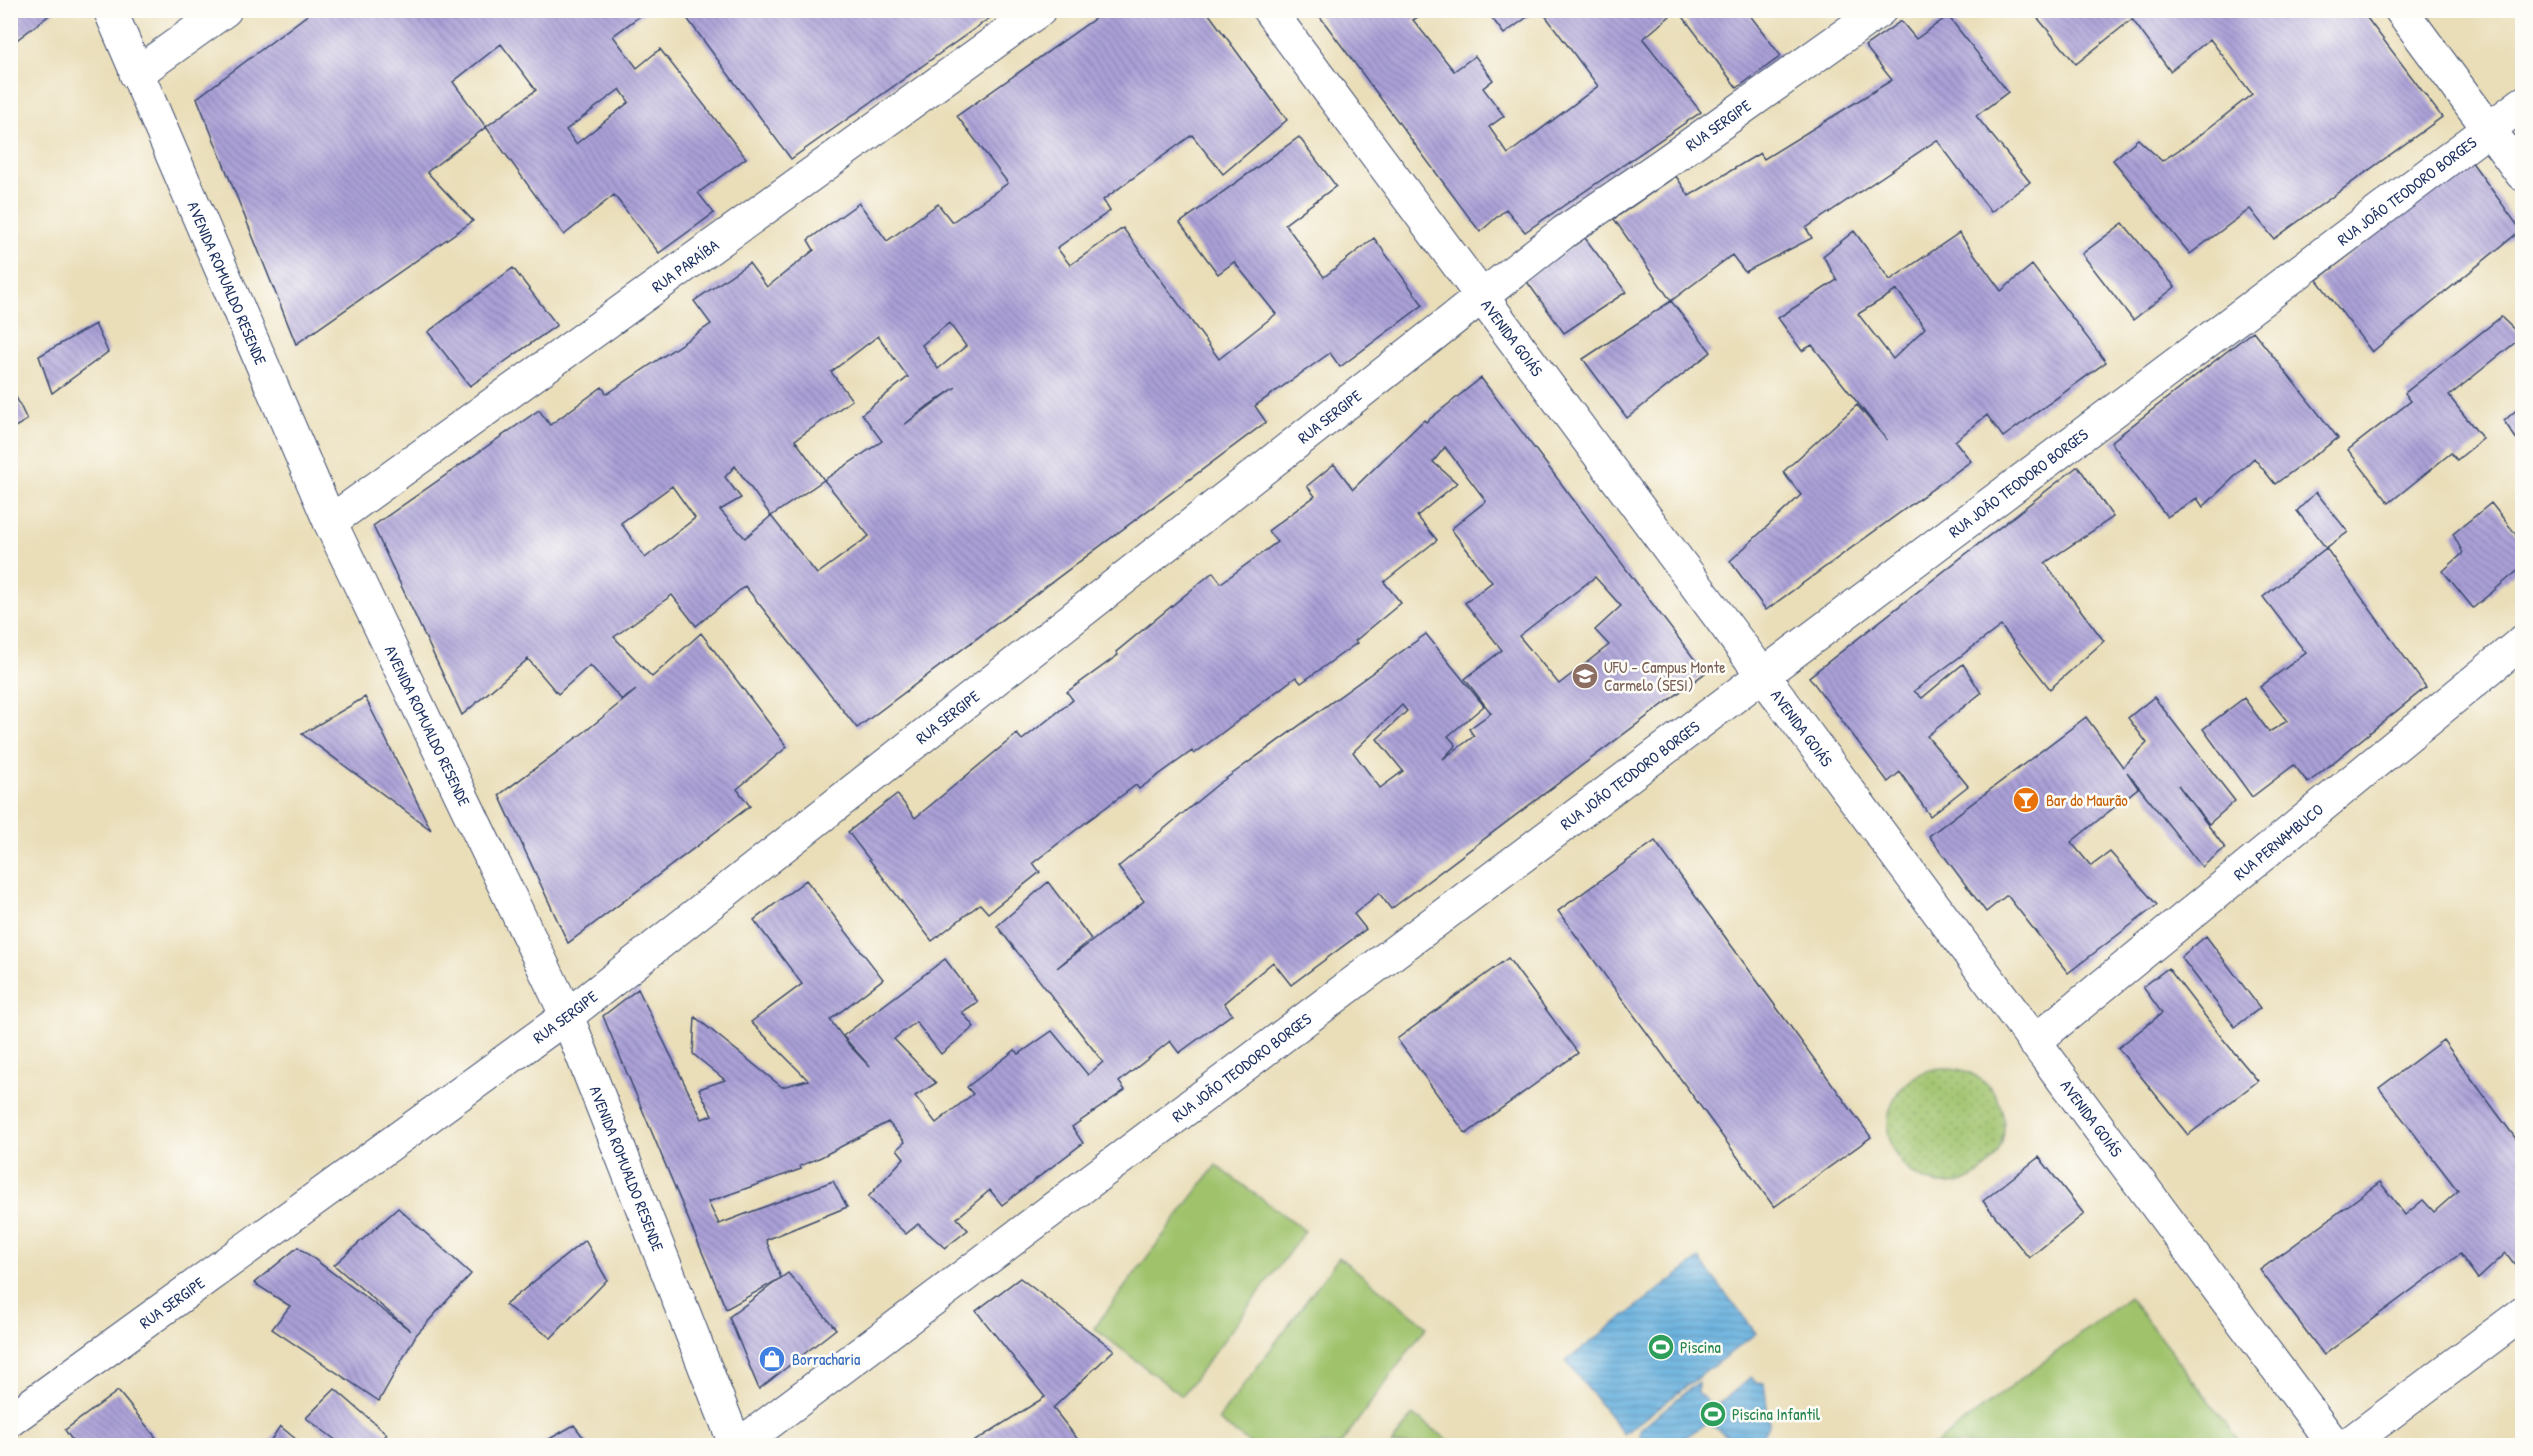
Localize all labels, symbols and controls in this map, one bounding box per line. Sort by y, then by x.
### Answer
street label: RUA SERGIPE [1681,94,1755,156]
street label: RUA JOÃO TEODORO BORGES [2332,131,2481,250]
street label: AVENIDA ROMUALDO RESENDE [182,198,272,368]
street label: RUA PARAÍBA [647,234,723,297]
street label: AVENIDA GOIÁS [1476,295,1548,381]
street label: RUA SERGIPE [1293,384,1366,448]
street label: RUA JOÃO TEODORO BORGES [1944,423,2093,543]
street label: AVENIDA ROMUALDO RESENDE [380,642,476,810]
place label: UFU - Campus Monte Carmelo (SESI) [1604,656,1726,696]
school or university icon: UFU - Campus Monte Carmelo (SESI) [1570,661,1600,691]
street label: RUA SERGIPE [911,685,984,749]
street label: AVENIDA GOIÁS [1766,685,1838,771]
street label: RUA JOÃO TEODORO BORGES [1556,715,1705,835]
bar icon: Bar do Maurão [2011,785,2041,815]
place label: Bar do Maurão [2046,789,2128,811]
street label: RUA PERNAMBUCO [2229,798,2328,885]
street label: RUA SERGIPE [528,985,602,1048]
street label: RUA JOÃO TEODORO BORGES [1167,1007,1316,1127]
street label: AVENIDA GOIÁS [2056,1075,2128,1162]
street label: AVENIDA ROMUALDO RESENDE [585,1083,669,1254]
street label: RUA SERGIPE [135,1271,209,1334]
sports icon: Piscina [1646,1332,1676,1362]
place label: Piscina [1680,1336,1721,1358]
shop icon: Borracharia [757,1344,787,1374]
place label: Borracharia [792,1348,860,1370]
sports icon: Piscina Infantil [1698,1399,1728,1429]
place label: Piscina Infantil [1732,1403,1821,1425]

